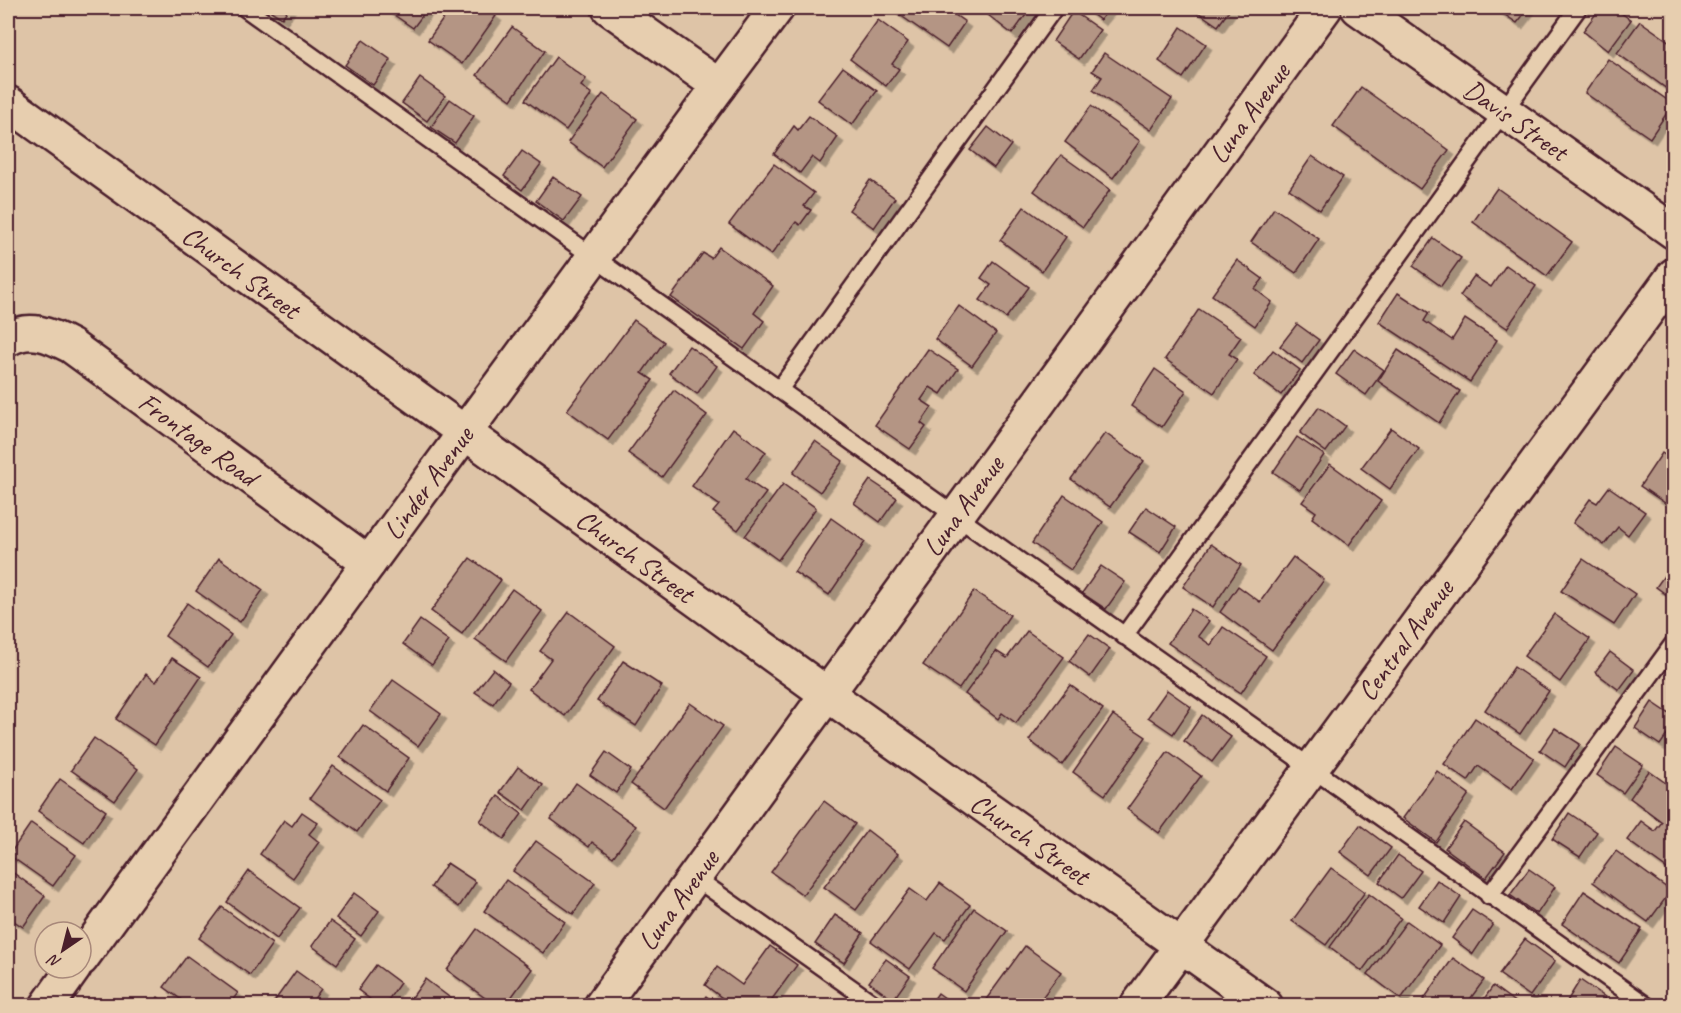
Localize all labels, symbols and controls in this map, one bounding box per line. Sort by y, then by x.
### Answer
street label: Luna Avenue [1201,54,1298,170]
street label: Davis Street [1457,72,1577,170]
street label: Church Street [175,217,309,328]
street label: Frontage Road [132,384,267,496]
street label: Linder Avenue [375,418,482,546]
street label: Luna Avenue [915,447,1012,563]
street label: Church Street [569,501,703,612]
street label: Central Avenue [1349,571,1462,708]
street label: Church Street [964,785,1098,894]
street label: Luna Avenue [630,841,727,957]
north arrow [33,920,93,980]
text: N [43,949,65,973]

